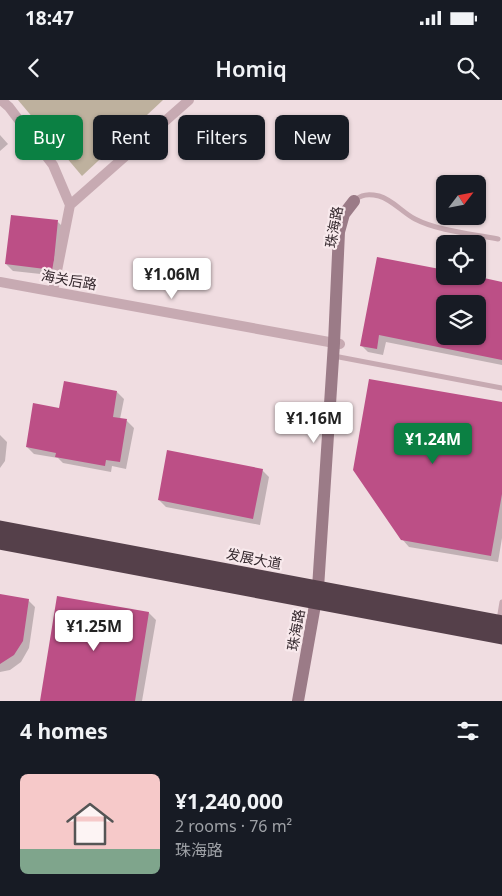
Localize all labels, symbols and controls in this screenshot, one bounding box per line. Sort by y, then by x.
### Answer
text: 18:47 [25,5,74,31]
text: Homiq [215,53,287,83]
icon: back [20,54,48,82]
icon: search [454,54,482,82]
chip: Buy [15,115,83,160]
chip: Rent [93,115,168,160]
chip: Filters [178,115,265,160]
chip: New [275,115,349,160]
north arrow [436,175,486,225]
map controls [436,175,486,345]
street label: 珠海路 [321,205,347,249]
button: locate [436,235,486,285]
pin: ¥1.06M [131,258,213,300]
text: ¥1.06M [144,263,200,285]
street label: 海关后路 [40,265,98,294]
button: layers [436,295,486,345]
pin: ¥1.16M [273,402,355,444]
text: ¥1.16M [286,407,342,429]
pin: ¥1.24M [392,422,474,465]
text: ¥1.24M [405,428,461,450]
street label: 发展大道 [225,544,283,573]
street label: 珠海路 [283,608,309,652]
pin: ¥1.25M [53,610,135,652]
text: ¥1.25M [66,615,122,637]
text: 4 homes [20,717,108,745]
icon: filters [454,717,482,745]
text: ¥1,240,000 [175,787,283,815]
icon: home [60,794,120,854]
text: 2 rooms · 76 m² [175,815,292,837]
text: 珠海路 [175,839,223,861]

